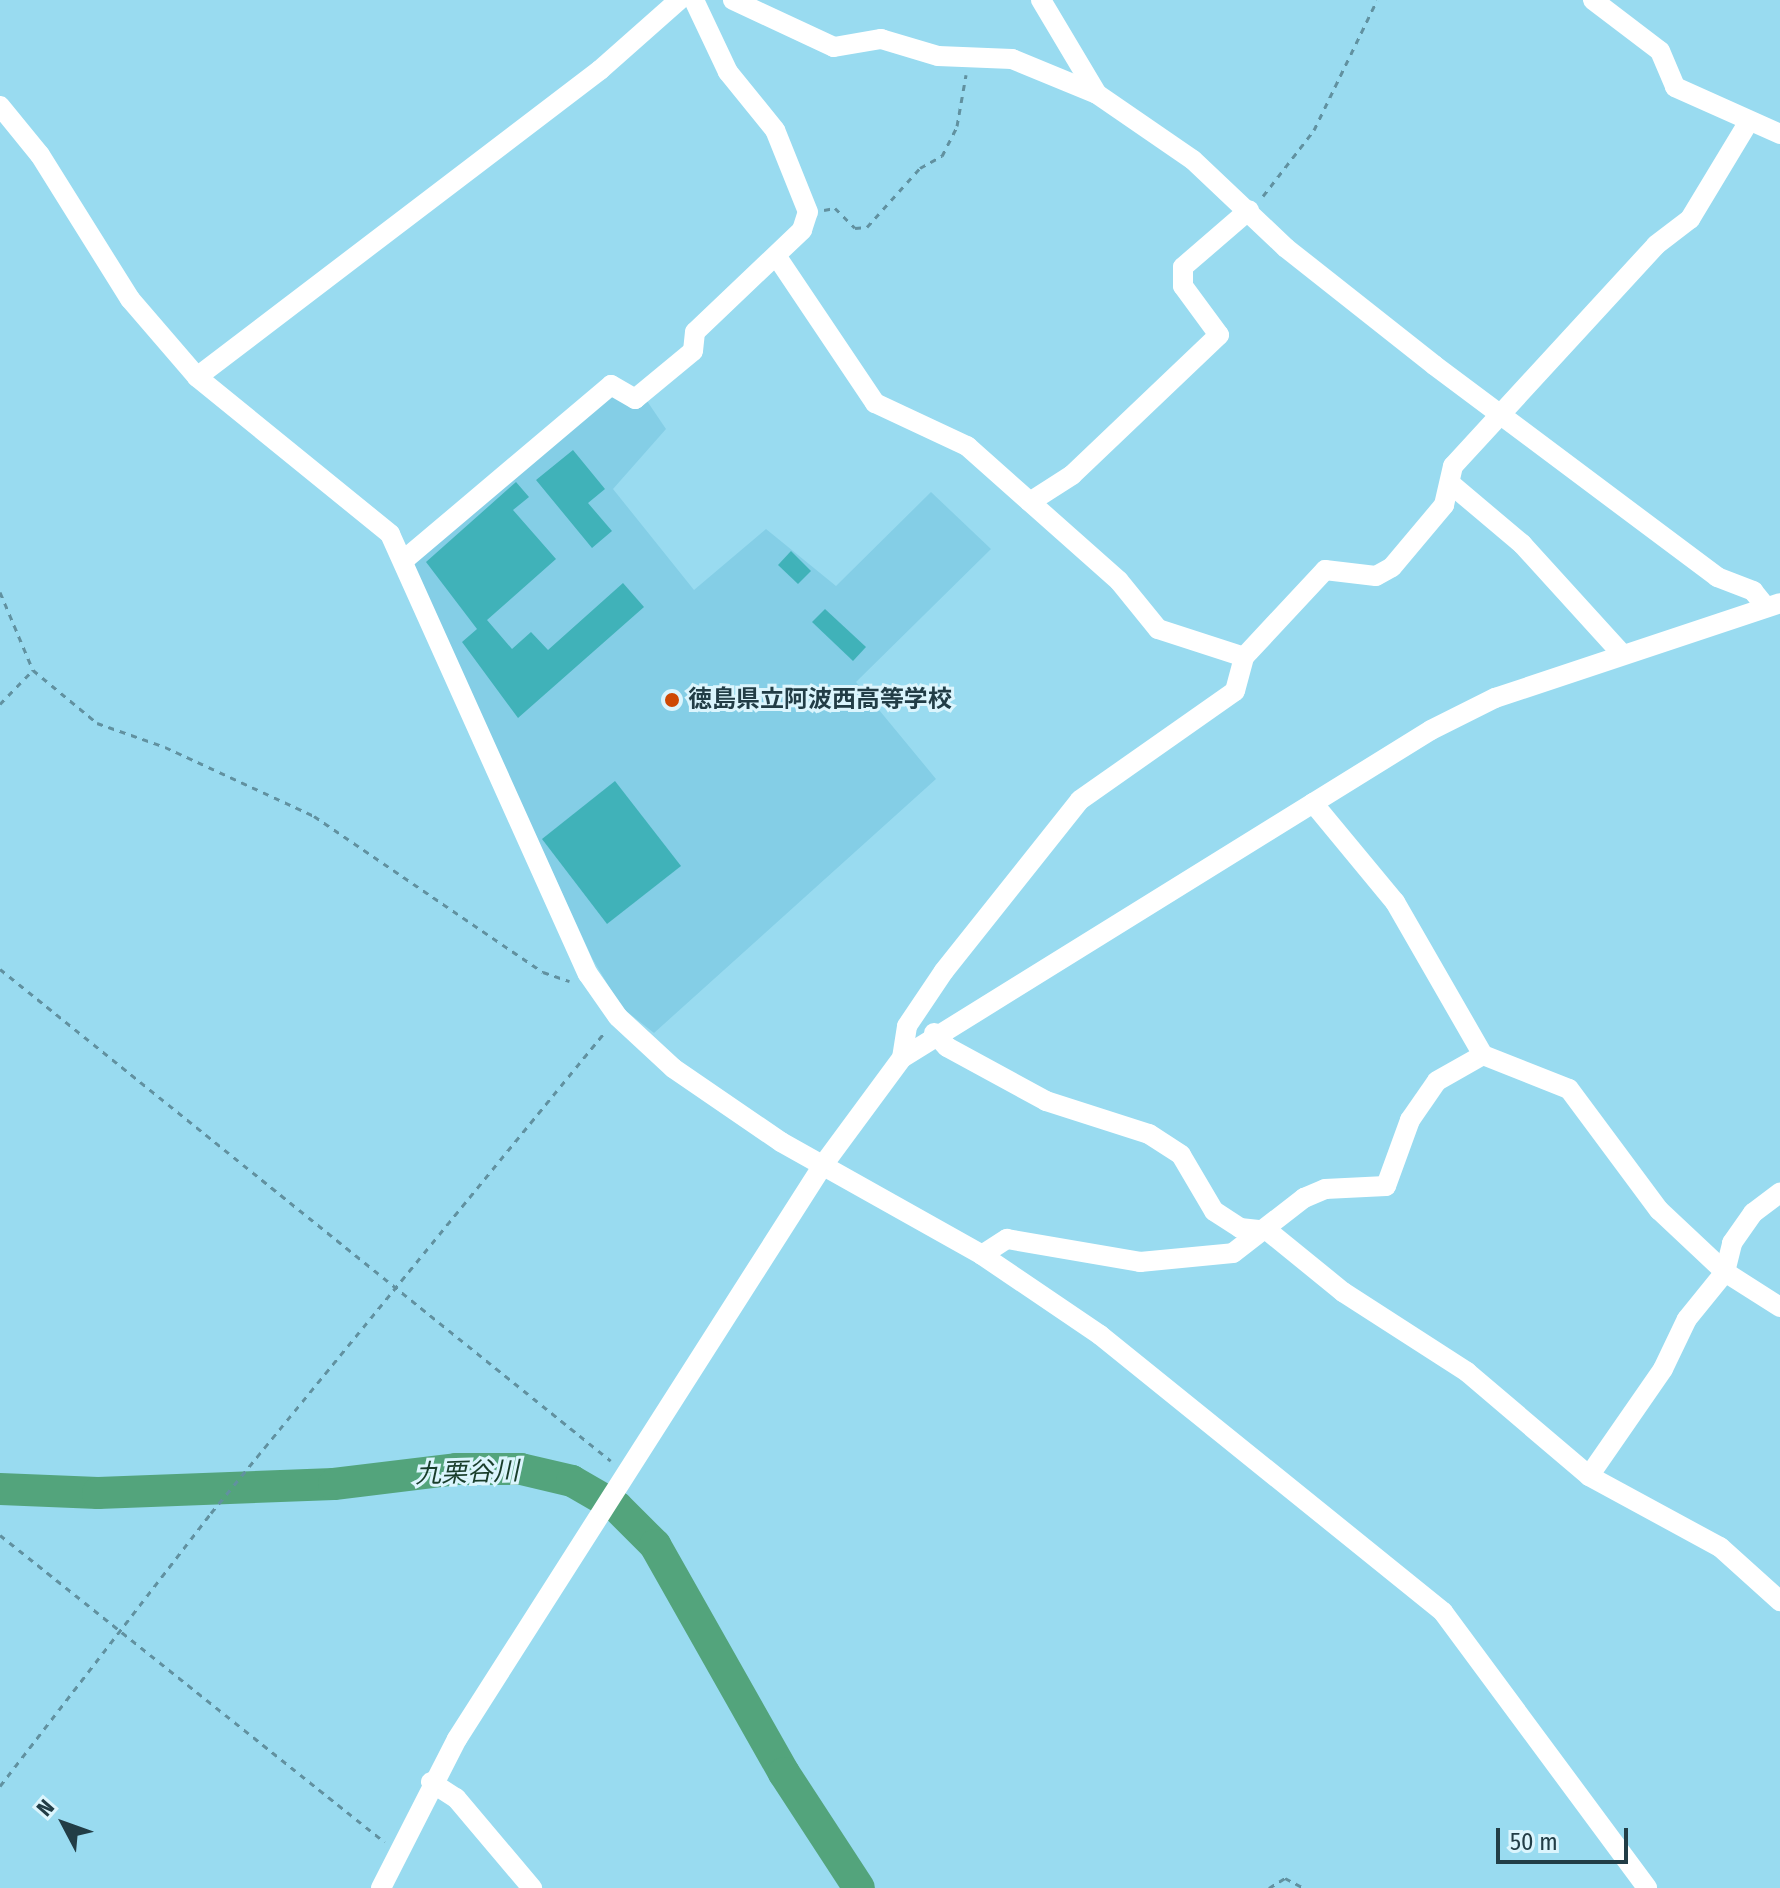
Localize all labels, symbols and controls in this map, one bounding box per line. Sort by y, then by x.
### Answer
place label: 徳島県立阿波西高等学校 [688,686,952,714]
marker: 徳島県立阿波西高等学校 [663,691,681,709]
water label: 九栗谷川 [414,1456,520,1490]
north arrow [24,1784,104,1864]
text: N [31,1794,60,1822]
scale bar [1500,1812,1632,1862]
text: 50 m [1510,1828,1558,1856]

